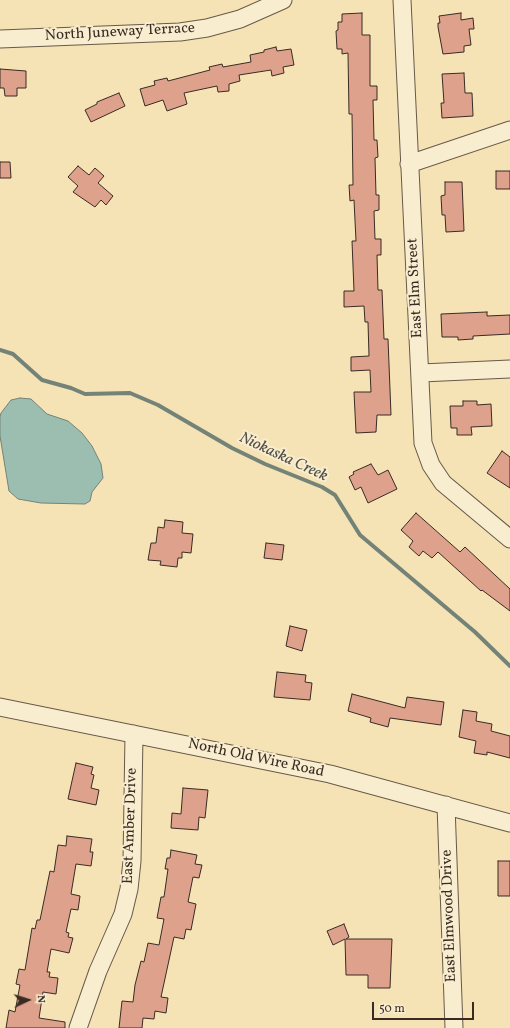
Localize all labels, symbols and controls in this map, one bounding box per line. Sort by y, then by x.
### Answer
street label: North Juneway Terrace [44,20,196,46]
street label: East Elm Street [404,237,428,339]
water label: Niokaska Creek [236,429,330,487]
street label: North Old Wire Road [186,736,326,782]
street label: East Amber Drive [120,768,142,884]
street label: East Elmwood Drive [439,849,461,983]
north arrow [8,980,48,1020]
scale bar [374,994,476,1020]
text: N [33,995,48,1004]
text: 50 m [379,1001,405,1017]

